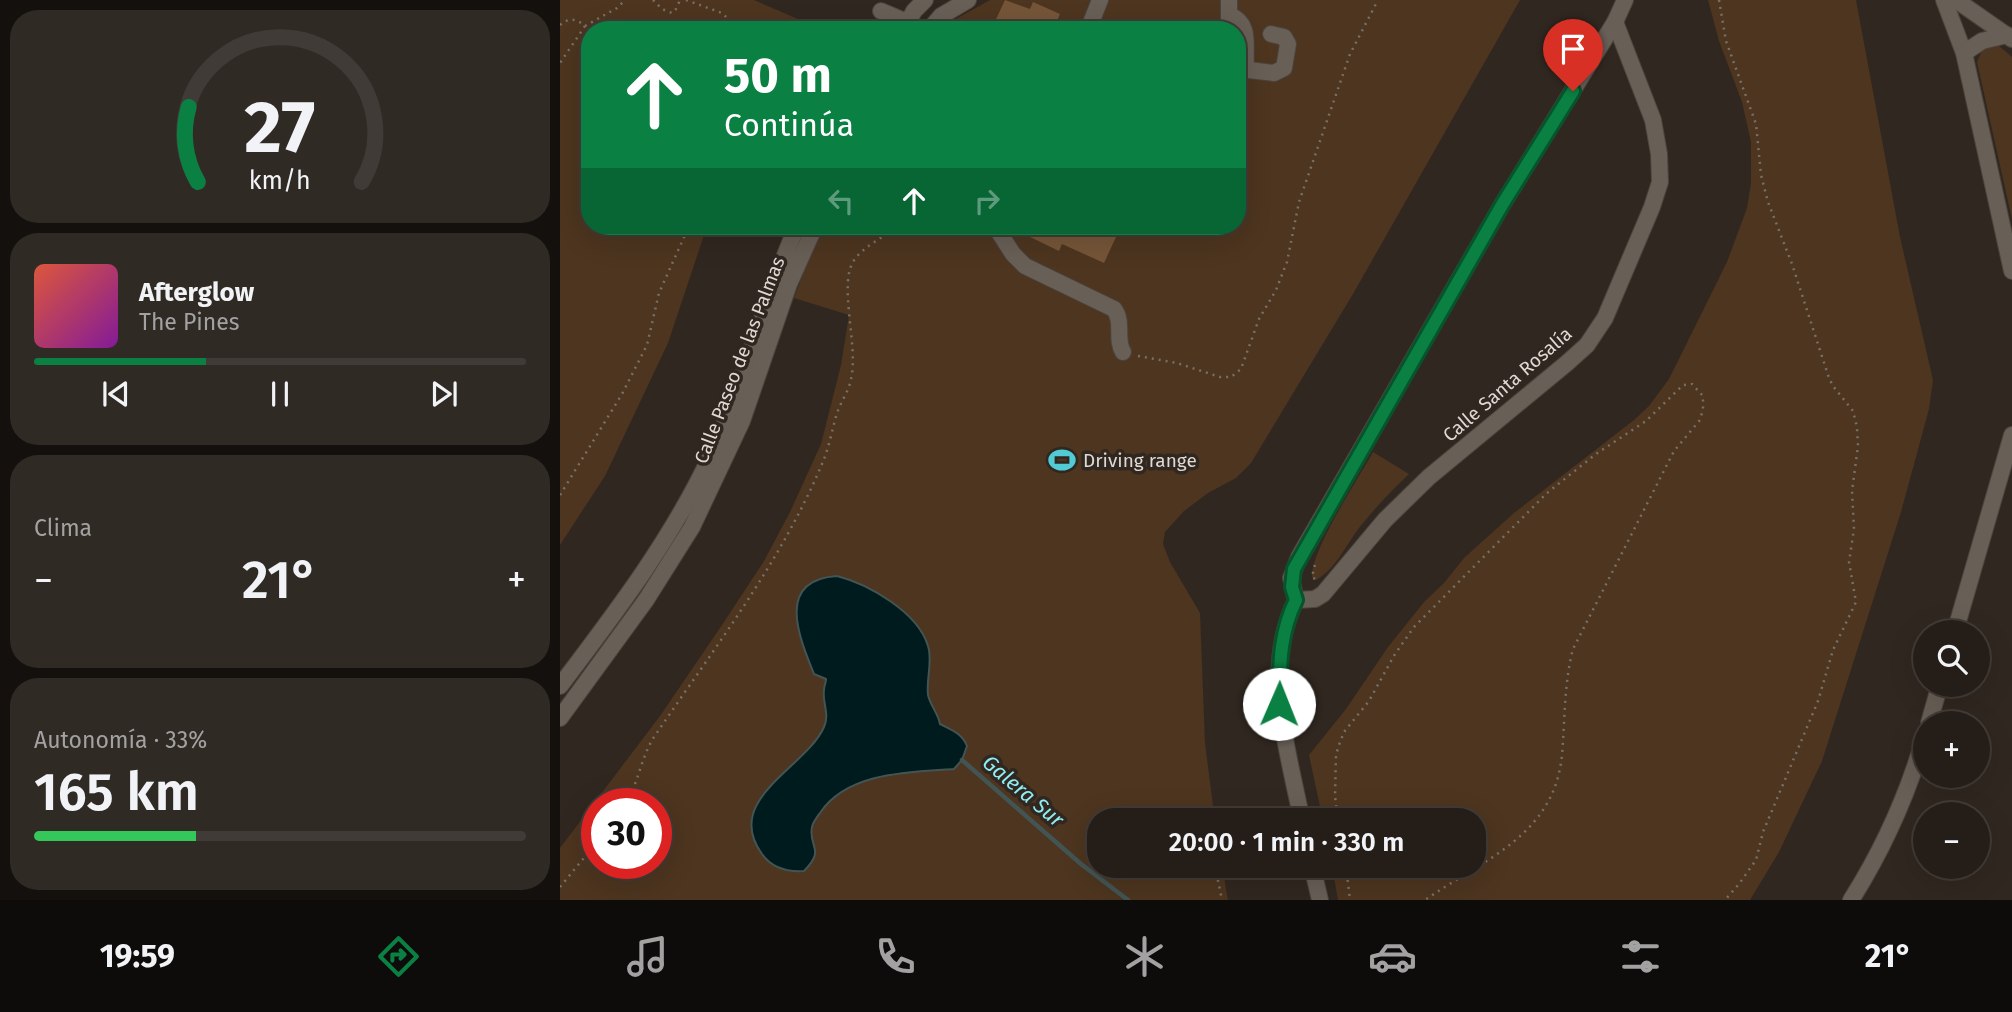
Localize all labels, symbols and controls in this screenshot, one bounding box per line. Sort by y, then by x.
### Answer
pin [1543,19,1603,91]
icon: arrive [1554,30,1592,68]
text: 50 m [724,46,832,105]
icon: ahead [609,49,700,140]
text: 27 [245,85,315,172]
text: Continúa [724,106,854,144]
text: km/h [249,166,311,196]
icon: left [822,182,860,220]
icon: ahead [895,182,933,220]
icon: right [968,182,1006,220]
street label: Calle Paseo de las Palmas [689,253,790,467]
text: Afterglow [139,277,254,308]
text: The Pines [139,308,240,336]
street label: Calle Santa Rosalía [1438,322,1577,447]
icon: previous [97,375,135,413]
icon: pause [261,375,299,413]
icon: next [425,375,463,413]
sports icon: Driving range [1047,445,1077,475]
place label: Driving range [1083,449,1197,472]
text: Clima [34,514,92,542]
text: 21° [242,549,318,612]
text: − [34,557,53,603]
text: + [507,557,526,603]
map controls [1913,620,1990,879]
button: search [1913,620,1990,697]
position arrow [1242,667,1316,741]
button: + [1913,711,1990,788]
text: Autonomía · 33% [34,726,207,754]
water label: Galera Sur [977,750,1070,833]
text: 165 km [34,761,199,824]
speed limit sign: 30 [581,788,672,879]
button: − [1913,802,1990,879]
text: 20:00 · 1 min · 330 m [1169,827,1404,858]
icon: directions [374,932,423,981]
icon: music [623,932,672,981]
icon: phone [871,932,920,981]
icon: climate [1120,932,1169,981]
icon: car [1368,932,1417,981]
icon: filters [1616,932,1665,981]
text: 19:59 [100,937,175,975]
text: 21° [1865,937,1912,975]

